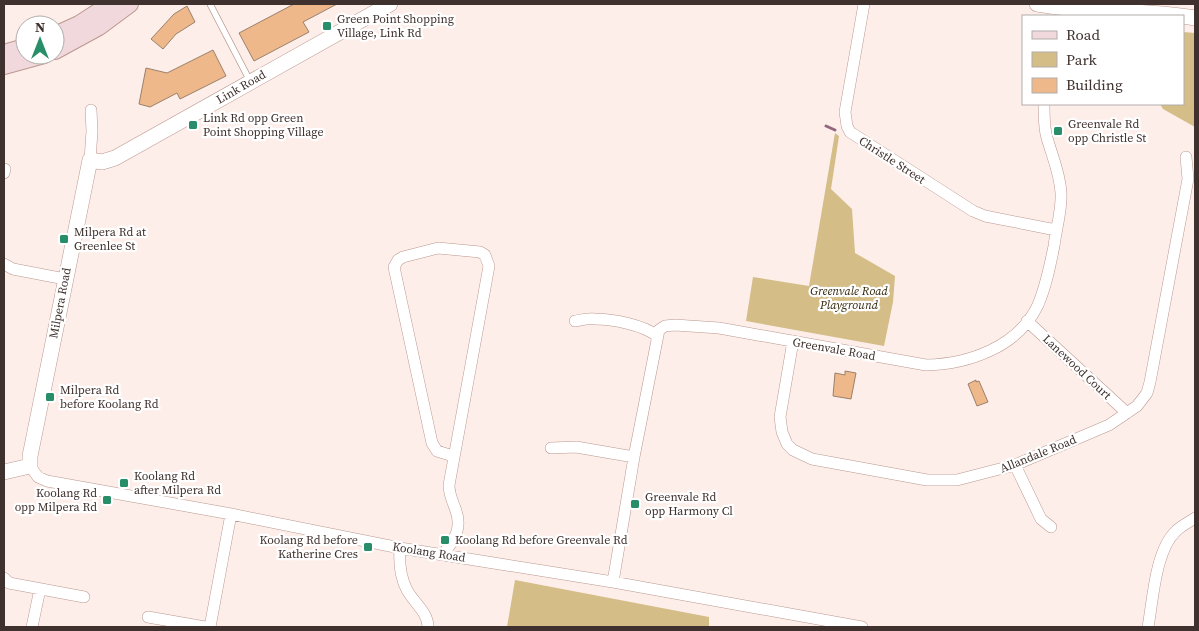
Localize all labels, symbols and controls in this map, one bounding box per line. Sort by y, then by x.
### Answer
place label: Green Point Shopping Village, Link Rd [337,11,454,41]
north arrow [15,15,65,65]
legend [1022,15,1184,105]
text: N [35,17,45,37]
marker: Green Point Shopping Village, Link Rd [321,20,333,32]
text: Road [1066,24,1100,45]
text: Park [1066,49,1098,70]
street label: Link Road [213,66,269,108]
text: Building [1066,74,1123,95]
place label: Link Rd opp Green Point Shopping Village [203,110,324,140]
place label: Greenvale Rd opp Christle St [1068,116,1146,146]
marker: Link Rd opp Green Point Shopping Village [187,119,199,131]
marker: Greenvale Rd opp Christle St [1052,125,1064,137]
street label: Christle Street [856,133,928,187]
place label: Milpera Rd at Greenlee St [74,224,146,254]
marker: Milpera Rd at Greenlee St [58,233,70,245]
street label: Milpera Road [45,266,75,340]
park label: Greenvale Road Playground [810,283,889,313]
street label: Lanewood Court [1039,331,1115,403]
street label: Greenvale Road [791,334,877,364]
place label: Milpera Rd before Koolang Rd [60,382,159,412]
marker: Milpera Rd before Koolang Rd [44,391,56,403]
street label: Allandale Road [998,431,1079,477]
place label: Koolang Rd after Milpera Rd [134,468,221,498]
marker: Koolang Rd after Milpera Rd [118,477,130,489]
place label: Koolang Rd opp Milpera Rd [15,485,97,515]
place label: Greenvale Rd opp Harmony Cl [645,489,733,519]
marker: Koolang Rd opp Milpera Rd [101,494,113,506]
marker: Greenvale Rd opp Harmony Cl [629,498,641,510]
place label: Koolang Rd before Katherine Cres [259,532,358,562]
place label: Koolang Rd before Greenvale Rd [455,532,628,548]
marker: Koolang Rd before Greenvale Rd [439,534,451,546]
street label: Koolang Road [391,538,467,566]
marker: Koolang Rd before Katherine Cres [362,541,374,553]

